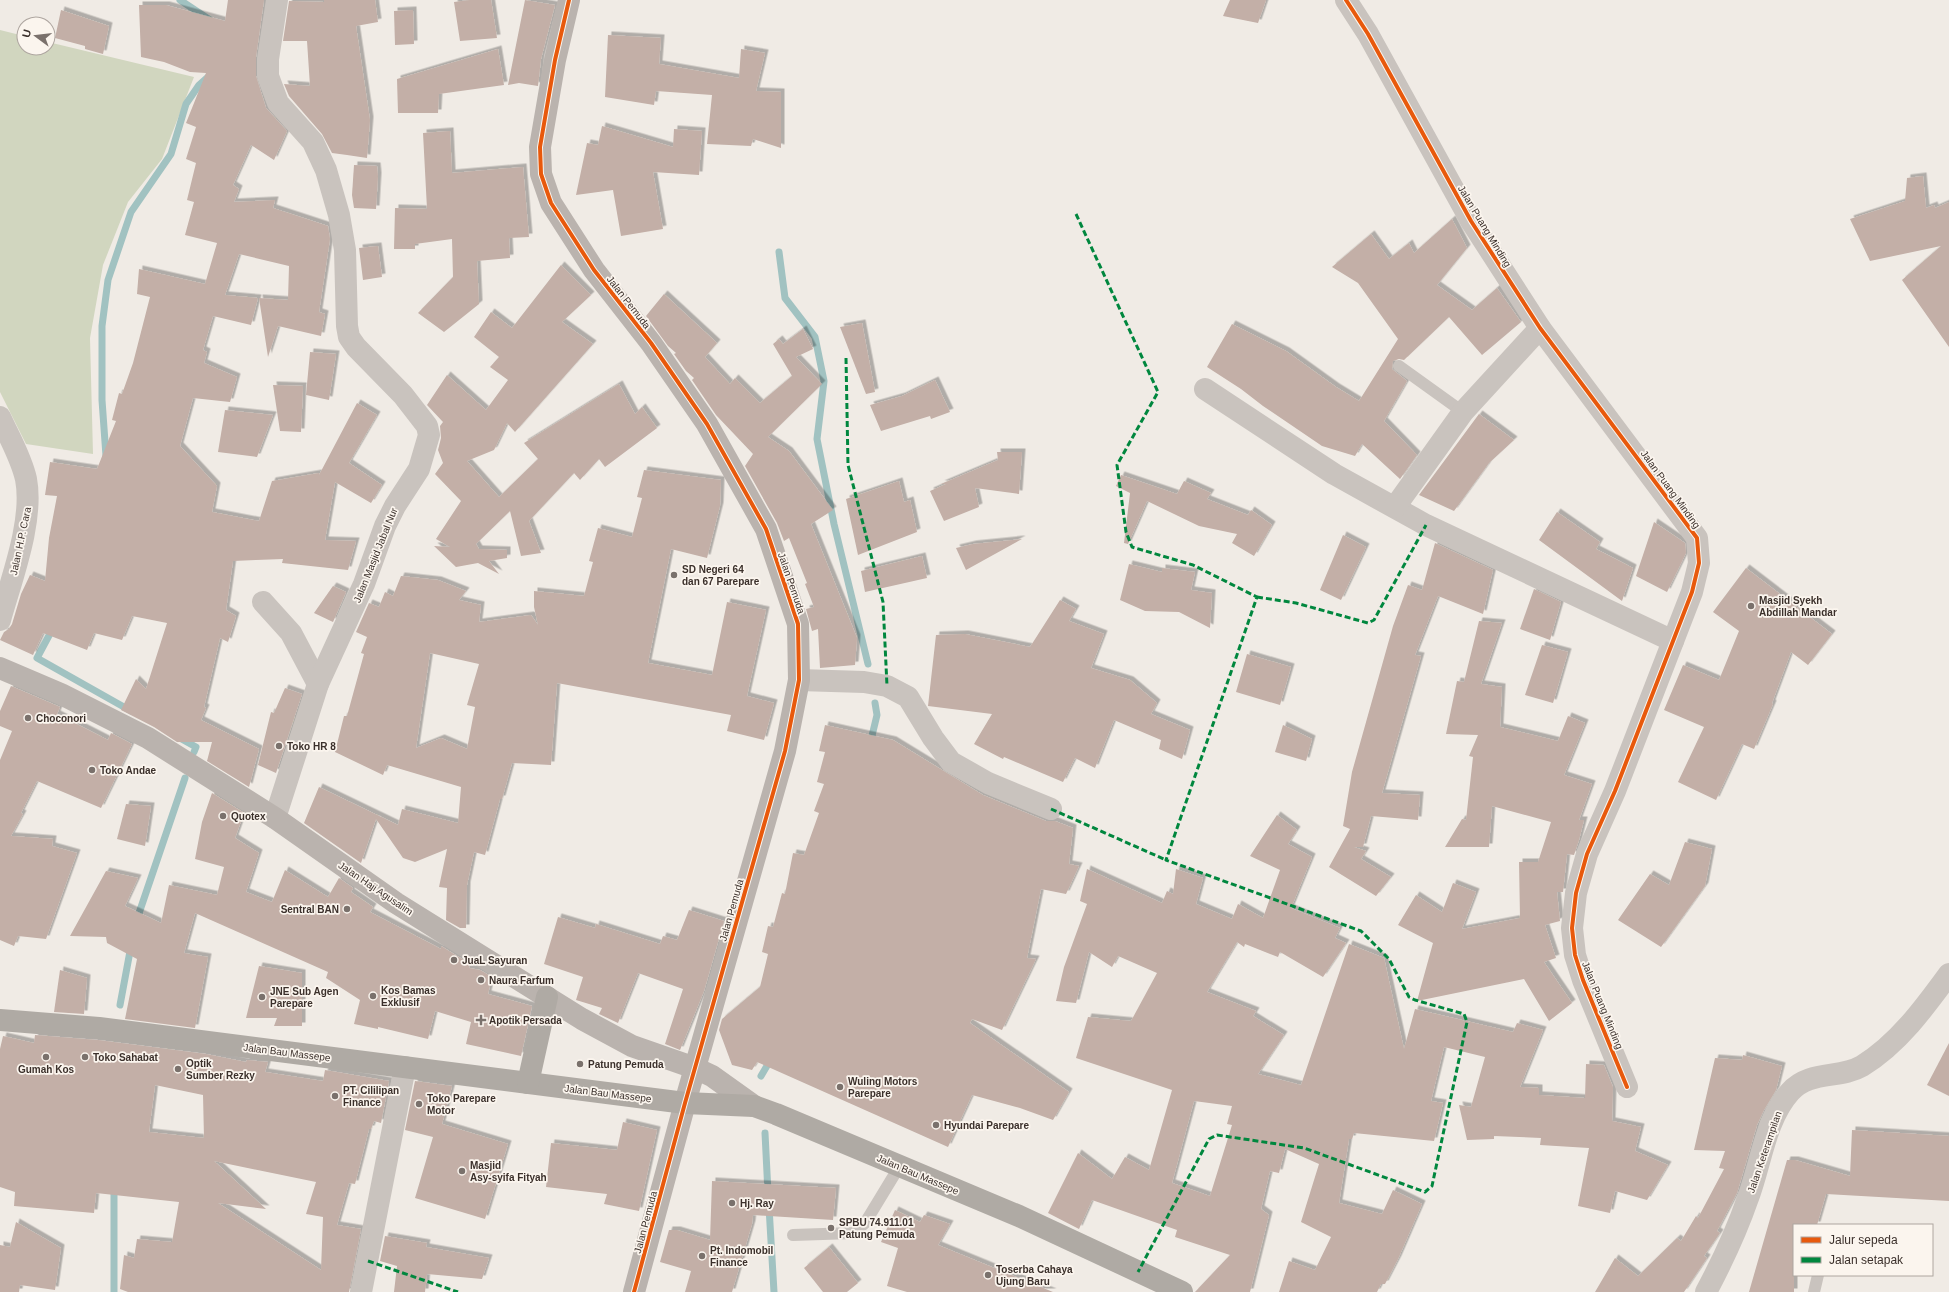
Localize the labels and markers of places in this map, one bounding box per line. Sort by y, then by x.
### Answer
place label: SD Negeri 64 dan 67 Parepare [682,564,760,587]
marker: SD Negeri 64 dan 67 Parepare [669,570,679,580]
place label: Masjid Syekh Abdillah Mandar [1759,595,1837,618]
marker: Masjid Syekh Abdillah Mandar [1746,601,1756,611]
marker: Choconori [23,713,33,723]
place label: Choconori [36,713,86,724]
marker: Toko HR 8 [274,741,284,751]
place label: Toko HR 8 [287,741,336,752]
marker: Toko Andae [87,765,97,775]
place label: Toko Andae [100,765,157,776]
marker: Quotex [218,811,228,821]
place label: Quotex [231,811,266,822]
place label: Sentral BAN [281,904,339,915]
marker: Sentral BAN [342,904,352,914]
marker: JuaL Sayuran [449,955,459,965]
place label: JuaL Sayuran [462,955,527,966]
marker: Naura Farfum [476,975,486,985]
place label: Naura Farfum [489,975,554,986]
place label: Kos Bamas Exklusif [381,985,436,1008]
place label: JNE Sub Agen Parepare [270,986,339,1009]
marker: Kos Bamas Exklusif [368,991,378,1001]
marker: JNE Sub Agen Parepare [257,992,267,1002]
marker: Apotik Persada [476,1015,486,1025]
place label: Apotik Persada [489,1015,562,1026]
marker: Gumah Kos [41,1052,51,1062]
marker: Toko Sahabat [80,1052,90,1062]
place label: Toko Sahabat [93,1052,158,1063]
place label: Optik Sumber Rezky [186,1058,255,1081]
marker: Patung Pemuda [575,1059,585,1069]
place label: Patung Pemuda [588,1059,664,1070]
place label: Gumah Kos [18,1064,74,1075]
marker: Optik Sumber Rezky [173,1064,183,1074]
place label: Wuling Motors Parepare [848,1076,918,1099]
marker: Wuling Motors Parepare [835,1082,845,1092]
place label: PT. Cililipan Finance [343,1085,399,1108]
marker: PT. Cililipan Finance [330,1091,340,1101]
place label: Toko Parepare Motor [427,1093,496,1116]
marker: Toko Parepare Motor [414,1099,424,1109]
marker: Hyundai Parepare [931,1120,941,1130]
place label: Hyundai Parepare [944,1120,1029,1131]
place label: Masjid Asy-syifa Fityah [470,1160,547,1183]
marker: Masjid Asy-syifa Fityah [457,1166,467,1176]
marker: Hj. Ray [727,1198,737,1208]
place label: Hj. Ray [740,1198,774,1209]
place label: SPBU 74.911.01 Patung Pemuda [839,1217,915,1240]
marker: SPBU 74.911.01 Patung Pemuda [826,1223,836,1233]
place label: Pt. Indomobil Finance [710,1245,774,1268]
marker: Pt. Indomobil Finance [697,1251,707,1261]
place label: Toserba Cahaya Ujung Baru [996,1264,1073,1287]
marker: Toserba Cahaya Ujung Baru [983,1270,993,1280]

